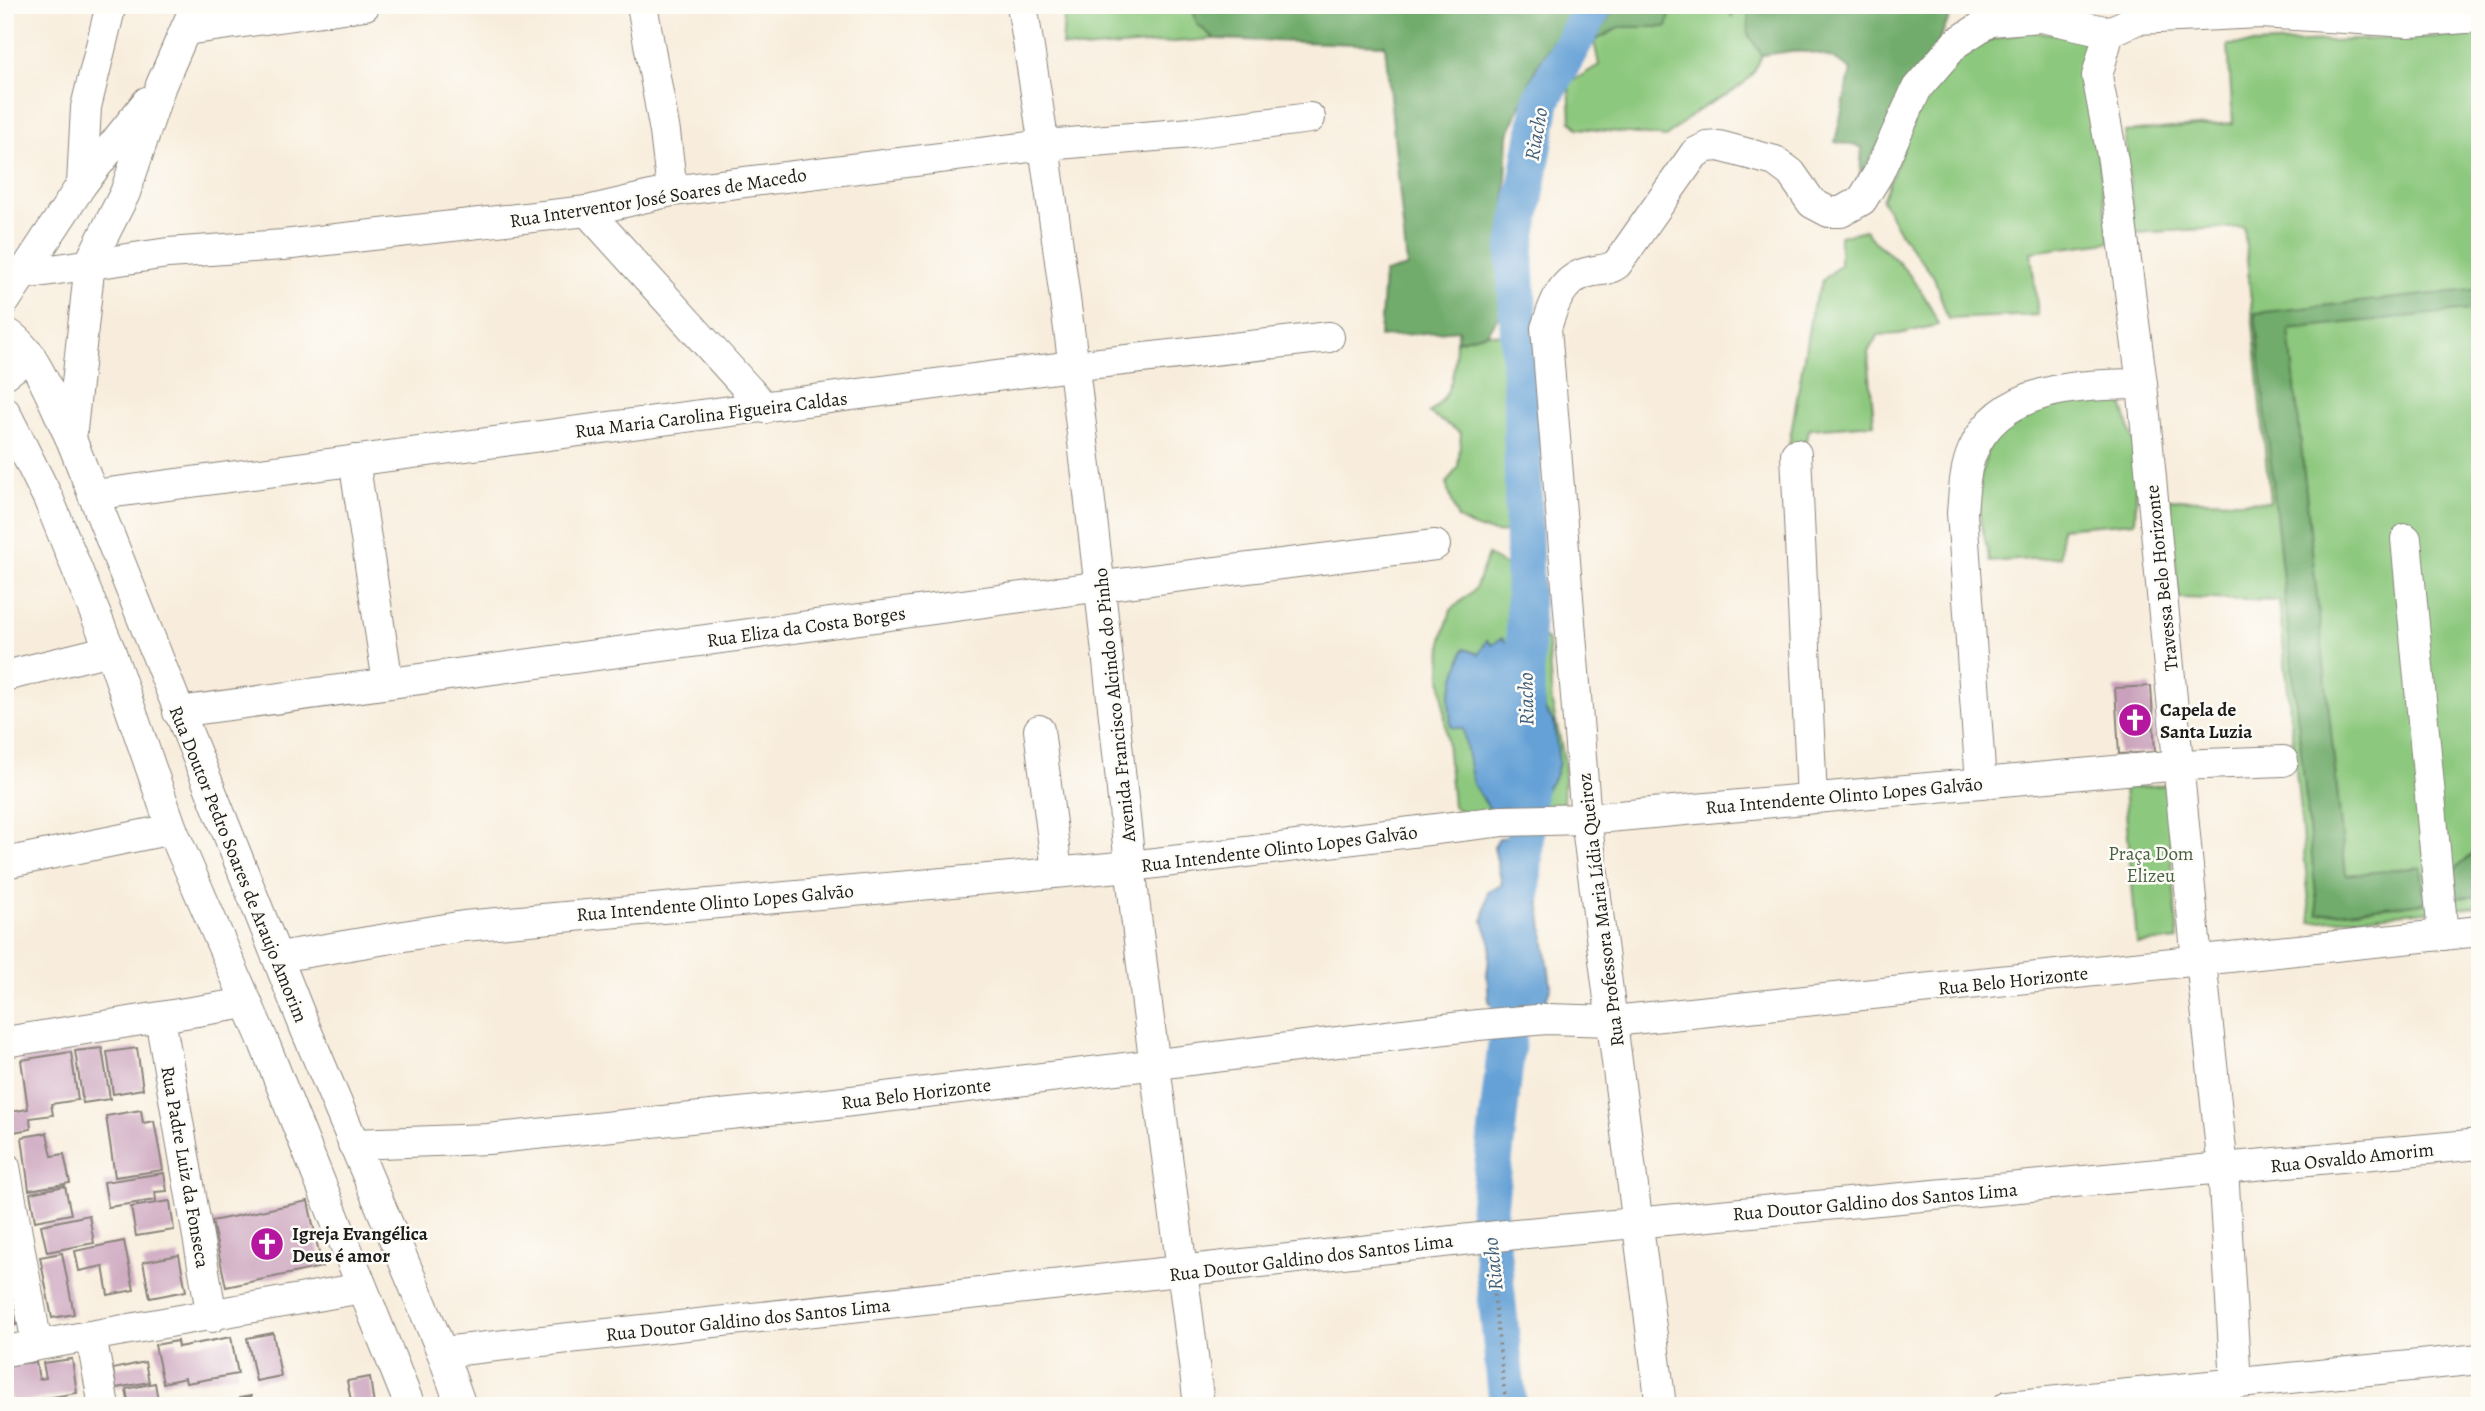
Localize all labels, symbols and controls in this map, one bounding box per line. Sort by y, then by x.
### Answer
water label: Riacho [1518,105,1554,163]
street label: Rua Interventor José Soares de Macedo [508,162,808,234]
street label: Rua Maria Carolina Figueira Caldas [573,385,849,445]
street label: Travessa Belo Horizonte [2139,484,2185,672]
street label: Avenida Francisco Alcindo do Pinho [1088,567,1142,844]
street label: Rua Eliza da Costa Borges [705,600,907,654]
water label: Riacho [1512,672,1540,726]
place label: Capela de Santa Luzia [2160,697,2253,745]
church icon: Capela de Santa Luzia [2116,701,2154,739]
street label: Rua Doutor Pedro Soares de Araujo Amorim [162,702,314,1027]
street label: Rua Intendente Olinto Lopes Galvão [1704,771,1984,821]
street label: Rua Professora Maria Lídia Queiroz [1571,772,1631,1048]
street label: Rua Intendente Olinto Lopes Galvão [1139,819,1419,879]
park label: Praça Dom Elizeu [2108,841,2194,889]
street label: Rua Intendente Olinto Lopes Galvão [575,878,855,928]
street label: Rua Belo Horizonte [1937,960,2090,1002]
street label: Rua Padre Luiz da Fonseca [154,1064,216,1270]
street label: Rua Belo Horizonte [840,1072,993,1116]
street label: Rua Osvaldo Amorim [2269,1136,2435,1180]
street label: Rua Doutor Galdino dos Santos Lima [1732,1177,2019,1227]
place label: Igreja Evangélica Deus é amor [292,1221,429,1269]
church icon: Igreja Evangélica Deus é amor [248,1225,286,1263]
street label: Rua Doutor Galdino dos Santos Lima [1168,1228,1455,1288]
water label: Riacho [1476,1236,1510,1292]
street label: Rua Doutor Galdino dos Santos Lima [605,1292,892,1348]

